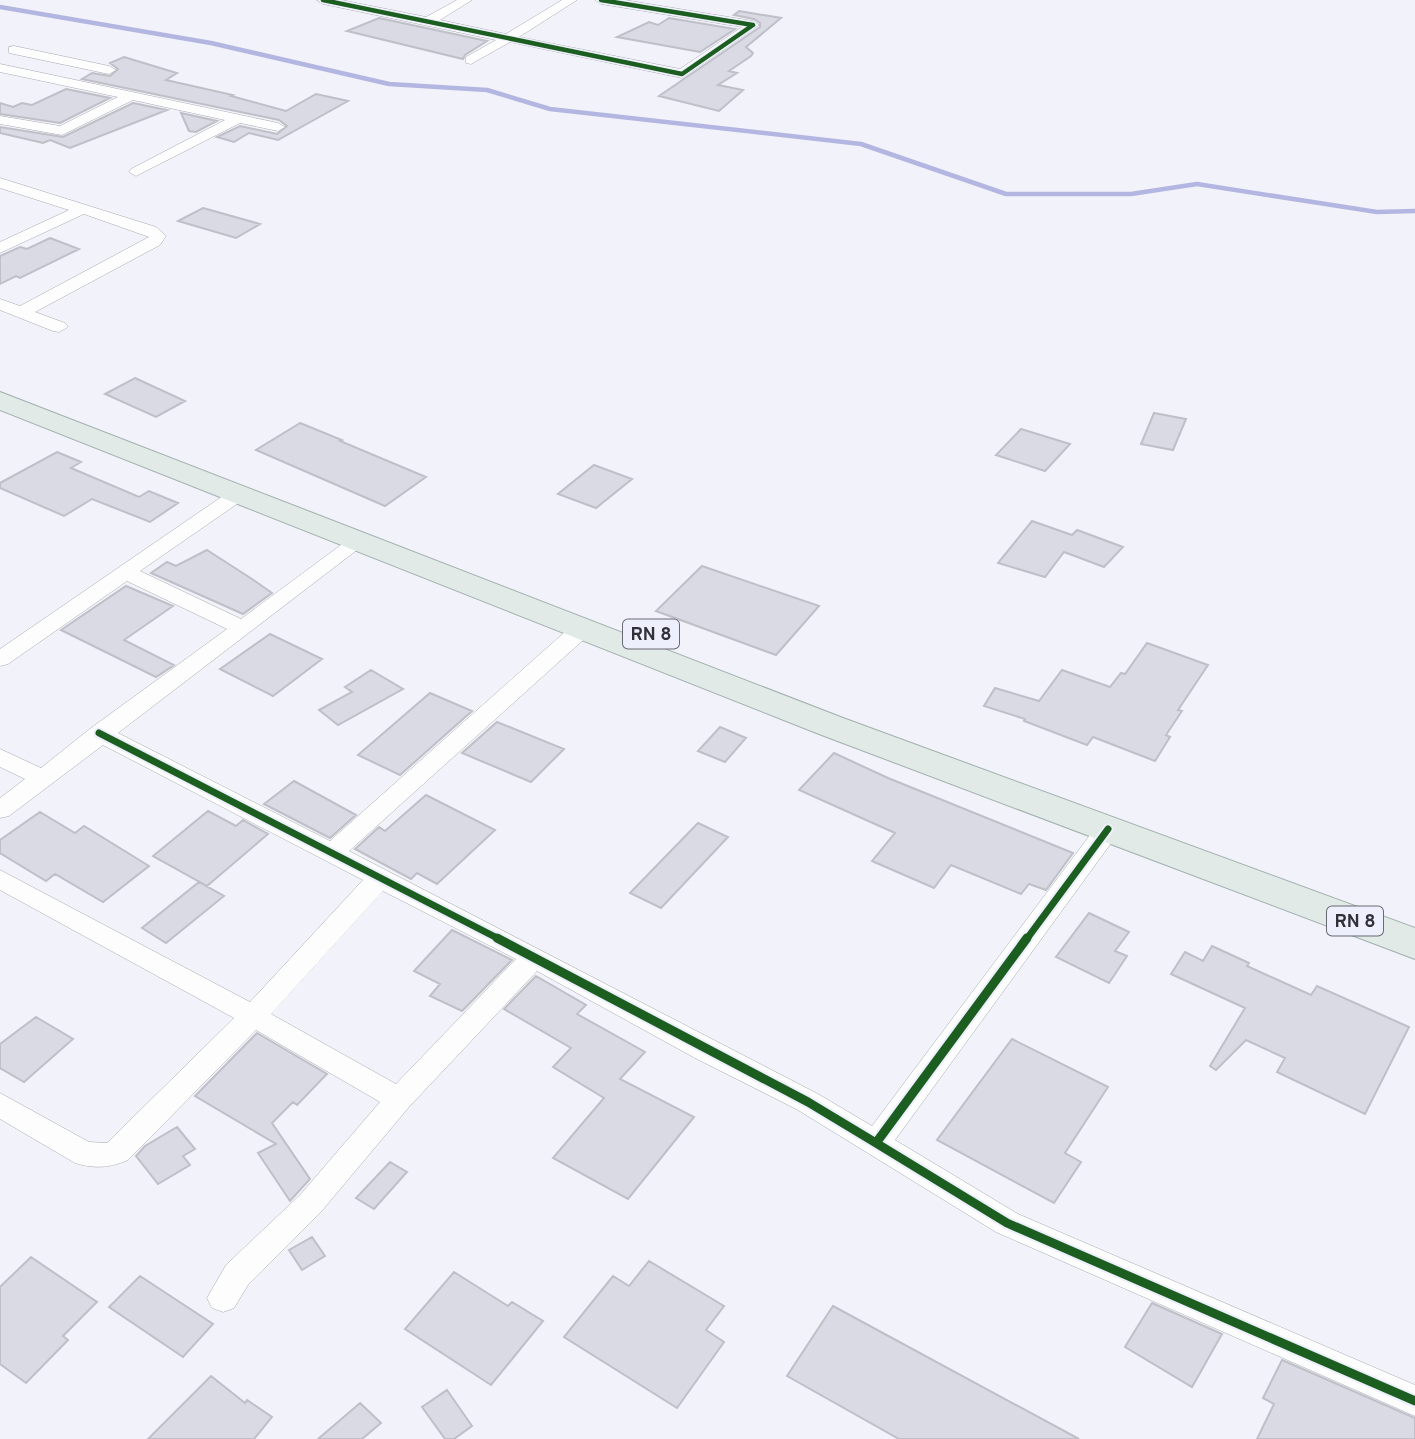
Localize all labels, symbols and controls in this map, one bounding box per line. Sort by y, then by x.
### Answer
road number: RN 8 [623,620,679,648]
road number: RN 8 [1327,906,1383,936]

